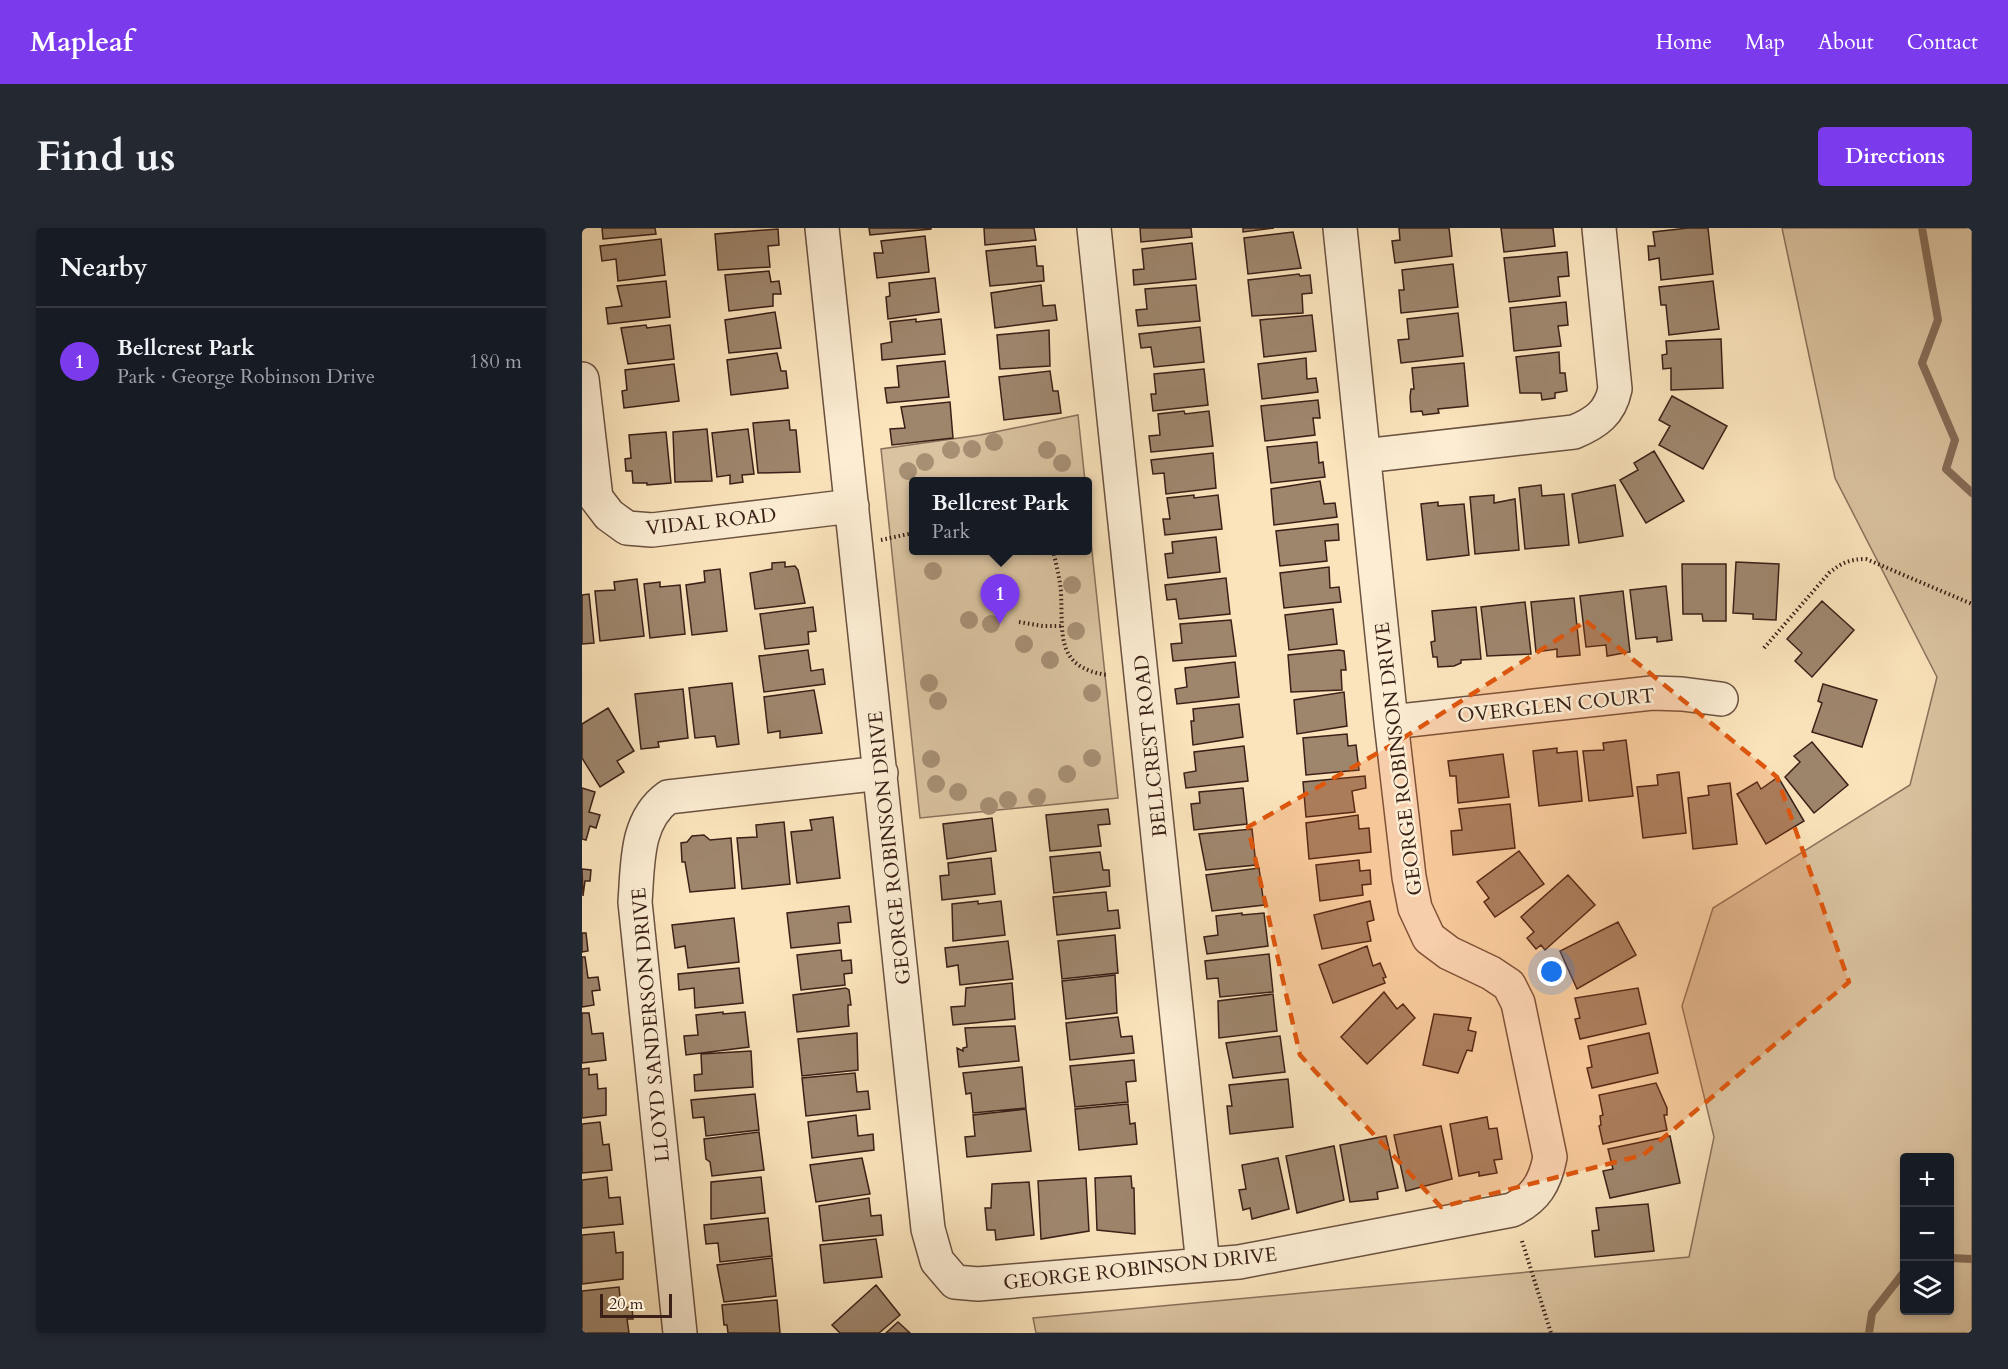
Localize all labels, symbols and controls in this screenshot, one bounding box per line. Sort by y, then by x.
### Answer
text: Mapleaf [30,23,133,61]
text: Home [1656,28,1712,57]
text: Map [1745,28,1785,57]
text: About [1818,28,1874,57]
text: Contact [1907,28,1978,57]
button: Directions [1818,127,1972,186]
text: Find us [36,128,176,185]
text: Nearby [60,250,148,285]
text: Bellcrest Park [117,333,255,363]
text: 1 [74,348,85,375]
text: 180 m [469,348,522,375]
text: Park · George Robinson Drive [117,363,375,390]
popup [909,477,1092,555]
text: Bellcrest Park [932,488,1069,518]
street label: VIDAL ROAD [644,501,778,542]
text: Park [932,518,970,545]
pin: 1 [980,574,1020,624]
street label: GEORGE ROBINSON DRIVE [1368,621,1429,897]
street label: BELLCREST ROAD [1127,653,1174,839]
street label: OVERGLEN COURT [1456,682,1656,729]
street label: GEORGE ROBINSON DRIVE [862,710,917,986]
street label: LLOYD SANDERSON DRIVE [625,887,676,1163]
your location [1537,957,1566,986]
map controls [1900,1153,1954,1315]
button: + [1900,1153,1954,1207]
button: − [1900,1207,1954,1261]
street label: GEORGE ROBINSON DRIVE [1002,1241,1278,1296]
button: layers [1900,1261,1954,1315]
scale bar [600,1291,672,1318]
text: 20 m [609,1293,643,1315]

